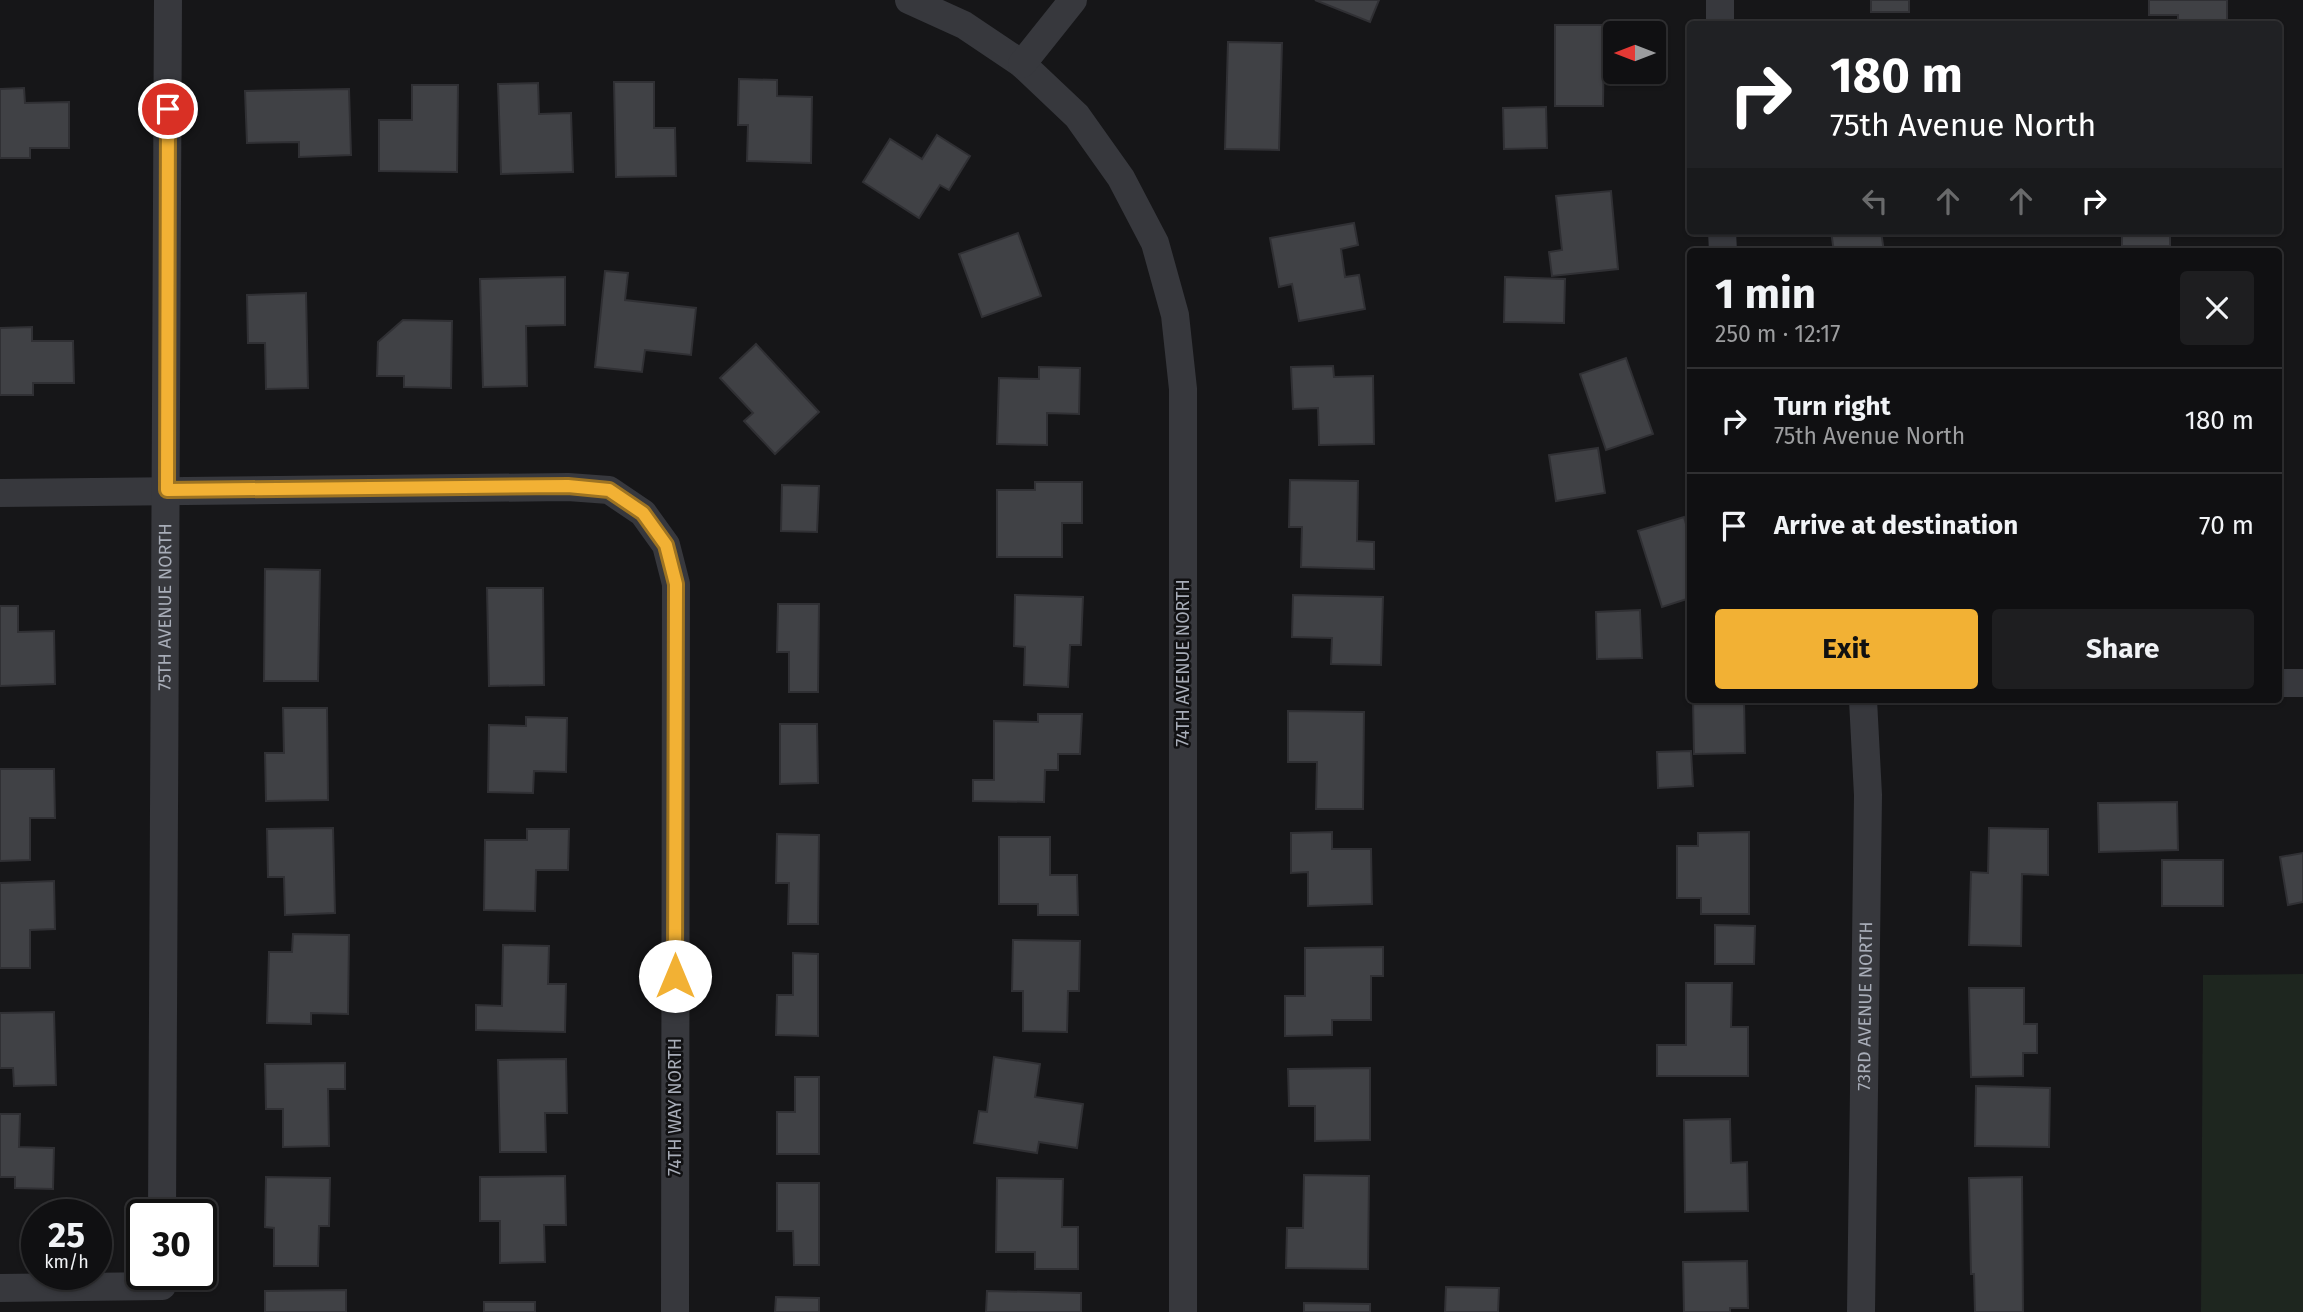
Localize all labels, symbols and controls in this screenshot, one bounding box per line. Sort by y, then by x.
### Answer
north arrow [1603,21,1666,84]
map controls [1603,21,1666,84]
text: 180 m [1830,46,1963,105]
icon: right [1715,49,1806,140]
pin [138,79,198,139]
icon: arrive [149,90,187,128]
text: 75th Avenue North [1830,106,2096,144]
icon: left [1856,182,1894,220]
icon: ahead [1929,182,1967,220]
icon: ahead [2002,182,2040,220]
icon: right [2075,182,2113,220]
text: 1 min [1715,269,1816,319]
button: close [2180,271,2254,345]
text: 250 m · 12:17 [1715,320,1840,348]
text: Turn right [1774,391,1891,422]
icon: right [1715,402,1753,440]
text: 180 m [2185,405,2254,436]
text: 75th Avenue North [1774,422,1965,450]
icon: arrive [1715,507,1753,545]
text: Arrive at destination [1774,510,2018,541]
text: 70 m [2199,510,2254,541]
street label: 75TH AVENUE NORTH [154,523,176,691]
street label: 74TH AVENUE NORTH [1172,579,1194,747]
button: Exit [1715,609,1978,689]
button: Share [1992,609,2254,689]
street label: 73RD AVENUE NORTH [1853,921,1877,1091]
position arrow [638,939,712,1013]
street label: 74TH WAY NORTH [664,1038,686,1176]
speed limit sign: 30 [126,1199,217,1290]
text: 25 [48,1214,85,1256]
text: km/h [44,1251,89,1273]

